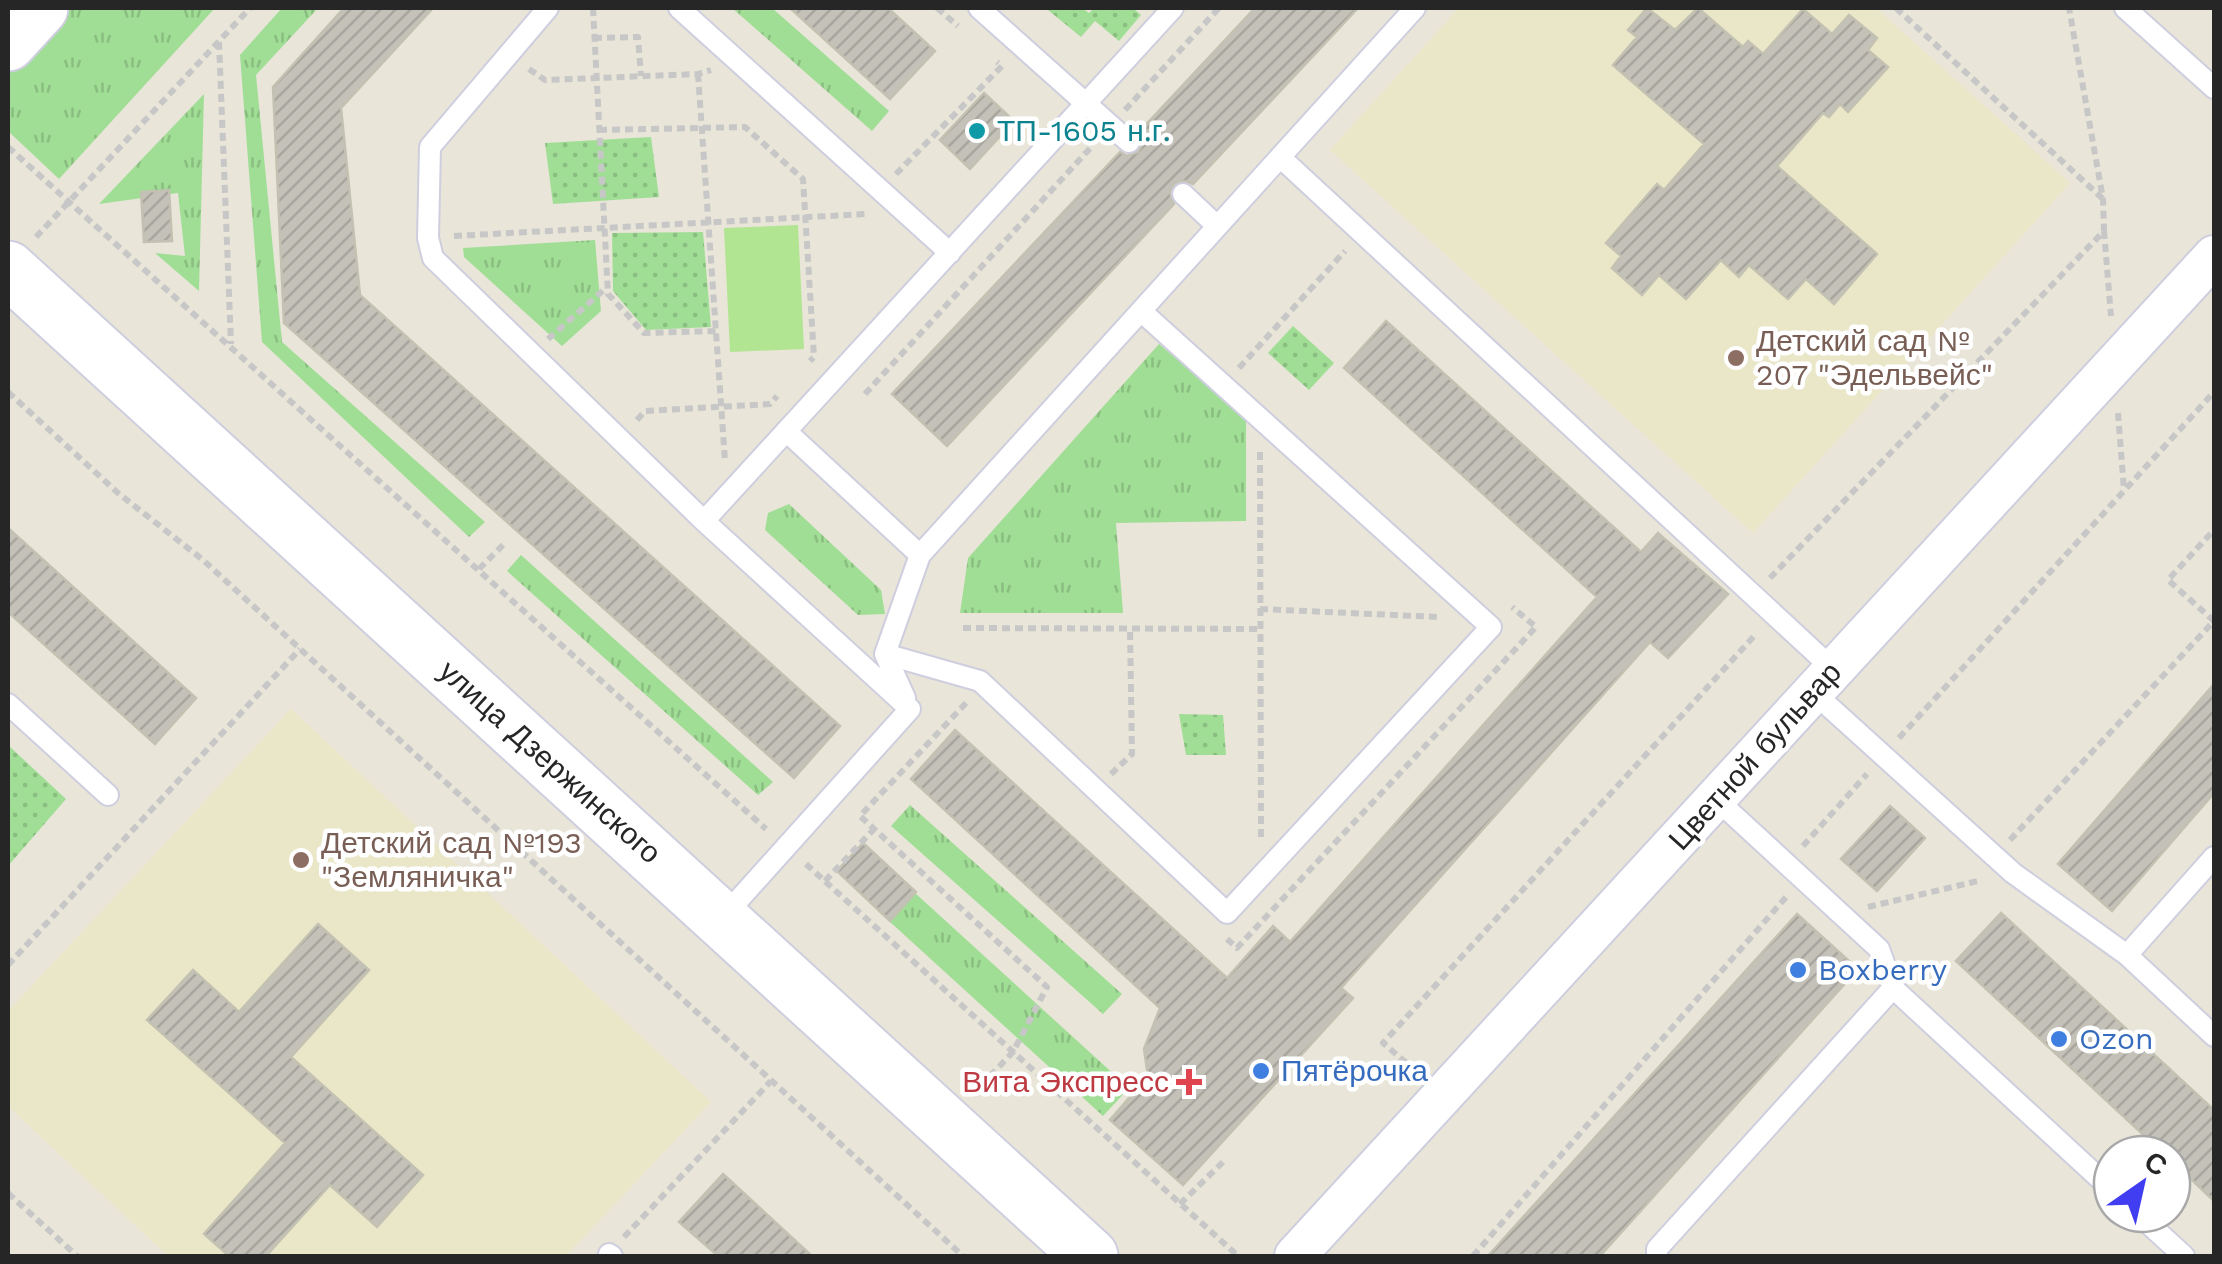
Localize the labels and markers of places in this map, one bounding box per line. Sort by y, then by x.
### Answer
place label: ТП-1605 н.г. [997,113,1171,148]
marker: ТП-1605 н.г. [966,120,988,142]
place label: Детский сад № 207 "Эдельвейс" [1756,323,1993,392]
marker: Детский сад № 207 "Эдельвейс" [1725,347,1747,369]
place label: Детский сад №193 "Земляничка" [321,825,582,894]
marker: Детский сад №193 "Земляничка" [290,849,312,871]
place label: Boxberry [1818,952,1948,987]
marker: Boxberry [1787,959,1809,981]
place label: Ozon [2079,1021,2154,1056]
marker: Ozon [2048,1028,2070,1050]
place label: Пятёрочка [1281,1053,1428,1088]
marker: Пятёрочка [1250,1060,1272,1082]
place label: Вита Экспресс [962,1064,1169,1099]
marker: Вита Экспресс [1178,1071,1200,1093]

